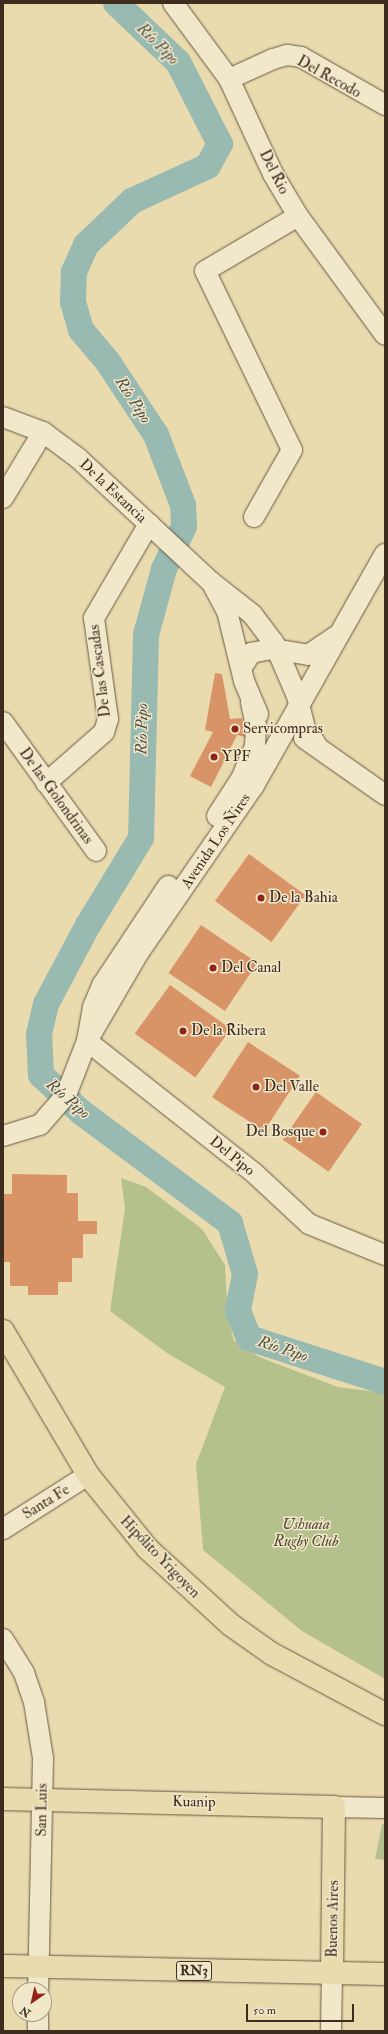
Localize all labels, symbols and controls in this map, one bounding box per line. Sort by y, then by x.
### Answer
water label: Río Pipo [133,19,183,69]
street label: Del Recodo [294,52,364,102]
street label: Del Rio [255,147,293,197]
water label: Río Pipo [111,373,155,427]
street label: De la Estancia [76,455,150,527]
street label: De las Cascadas [85,624,115,718]
water label: Río Pipo [132,703,152,755]
place label: Servicompras [243,720,323,738]
marker: Servicompras [230,724,240,734]
street label: De las Golondrinas [15,744,97,848]
place label: YPF [222,748,251,766]
marker: YPF [209,752,219,762]
street label: Avenida Los Ñires [178,790,254,892]
place label: De la Bahia [269,889,338,907]
marker: De la Bahia [256,893,266,903]
place label: Del Canal [221,959,281,977]
marker: Del Canal [208,963,218,973]
place label: De la Ribera [191,1022,266,1040]
marker: De la Ribera [178,1026,188,1036]
water label: Río Pipo [42,1075,94,1123]
place label: Del Valle [264,1078,319,1096]
marker: Del Valle [251,1082,261,1092]
place label: Del Bosque [245,1123,315,1141]
marker: Del Bosque [318,1127,328,1137]
street label: Del Pipo [206,1132,258,1180]
water label: Río Pipo [256,1332,310,1366]
street label: Santa Fe [19,1481,73,1523]
street label: Hipólito Yrigoyen [116,1512,204,1602]
park label: Ushuaia Rugby Club [273,1515,339,1550]
street label: San Luis [33,1783,51,1837]
street label: Kuanip [172,1793,216,1811]
street label: Buenos Aires [323,1880,343,1958]
road number: RN3 [176,1959,212,1983]
north arrow [12,1982,52,2022]
scale bar [248,1996,356,2022]
text: N [18,2003,33,2020]
text: 50 m [253,2003,276,2018]

